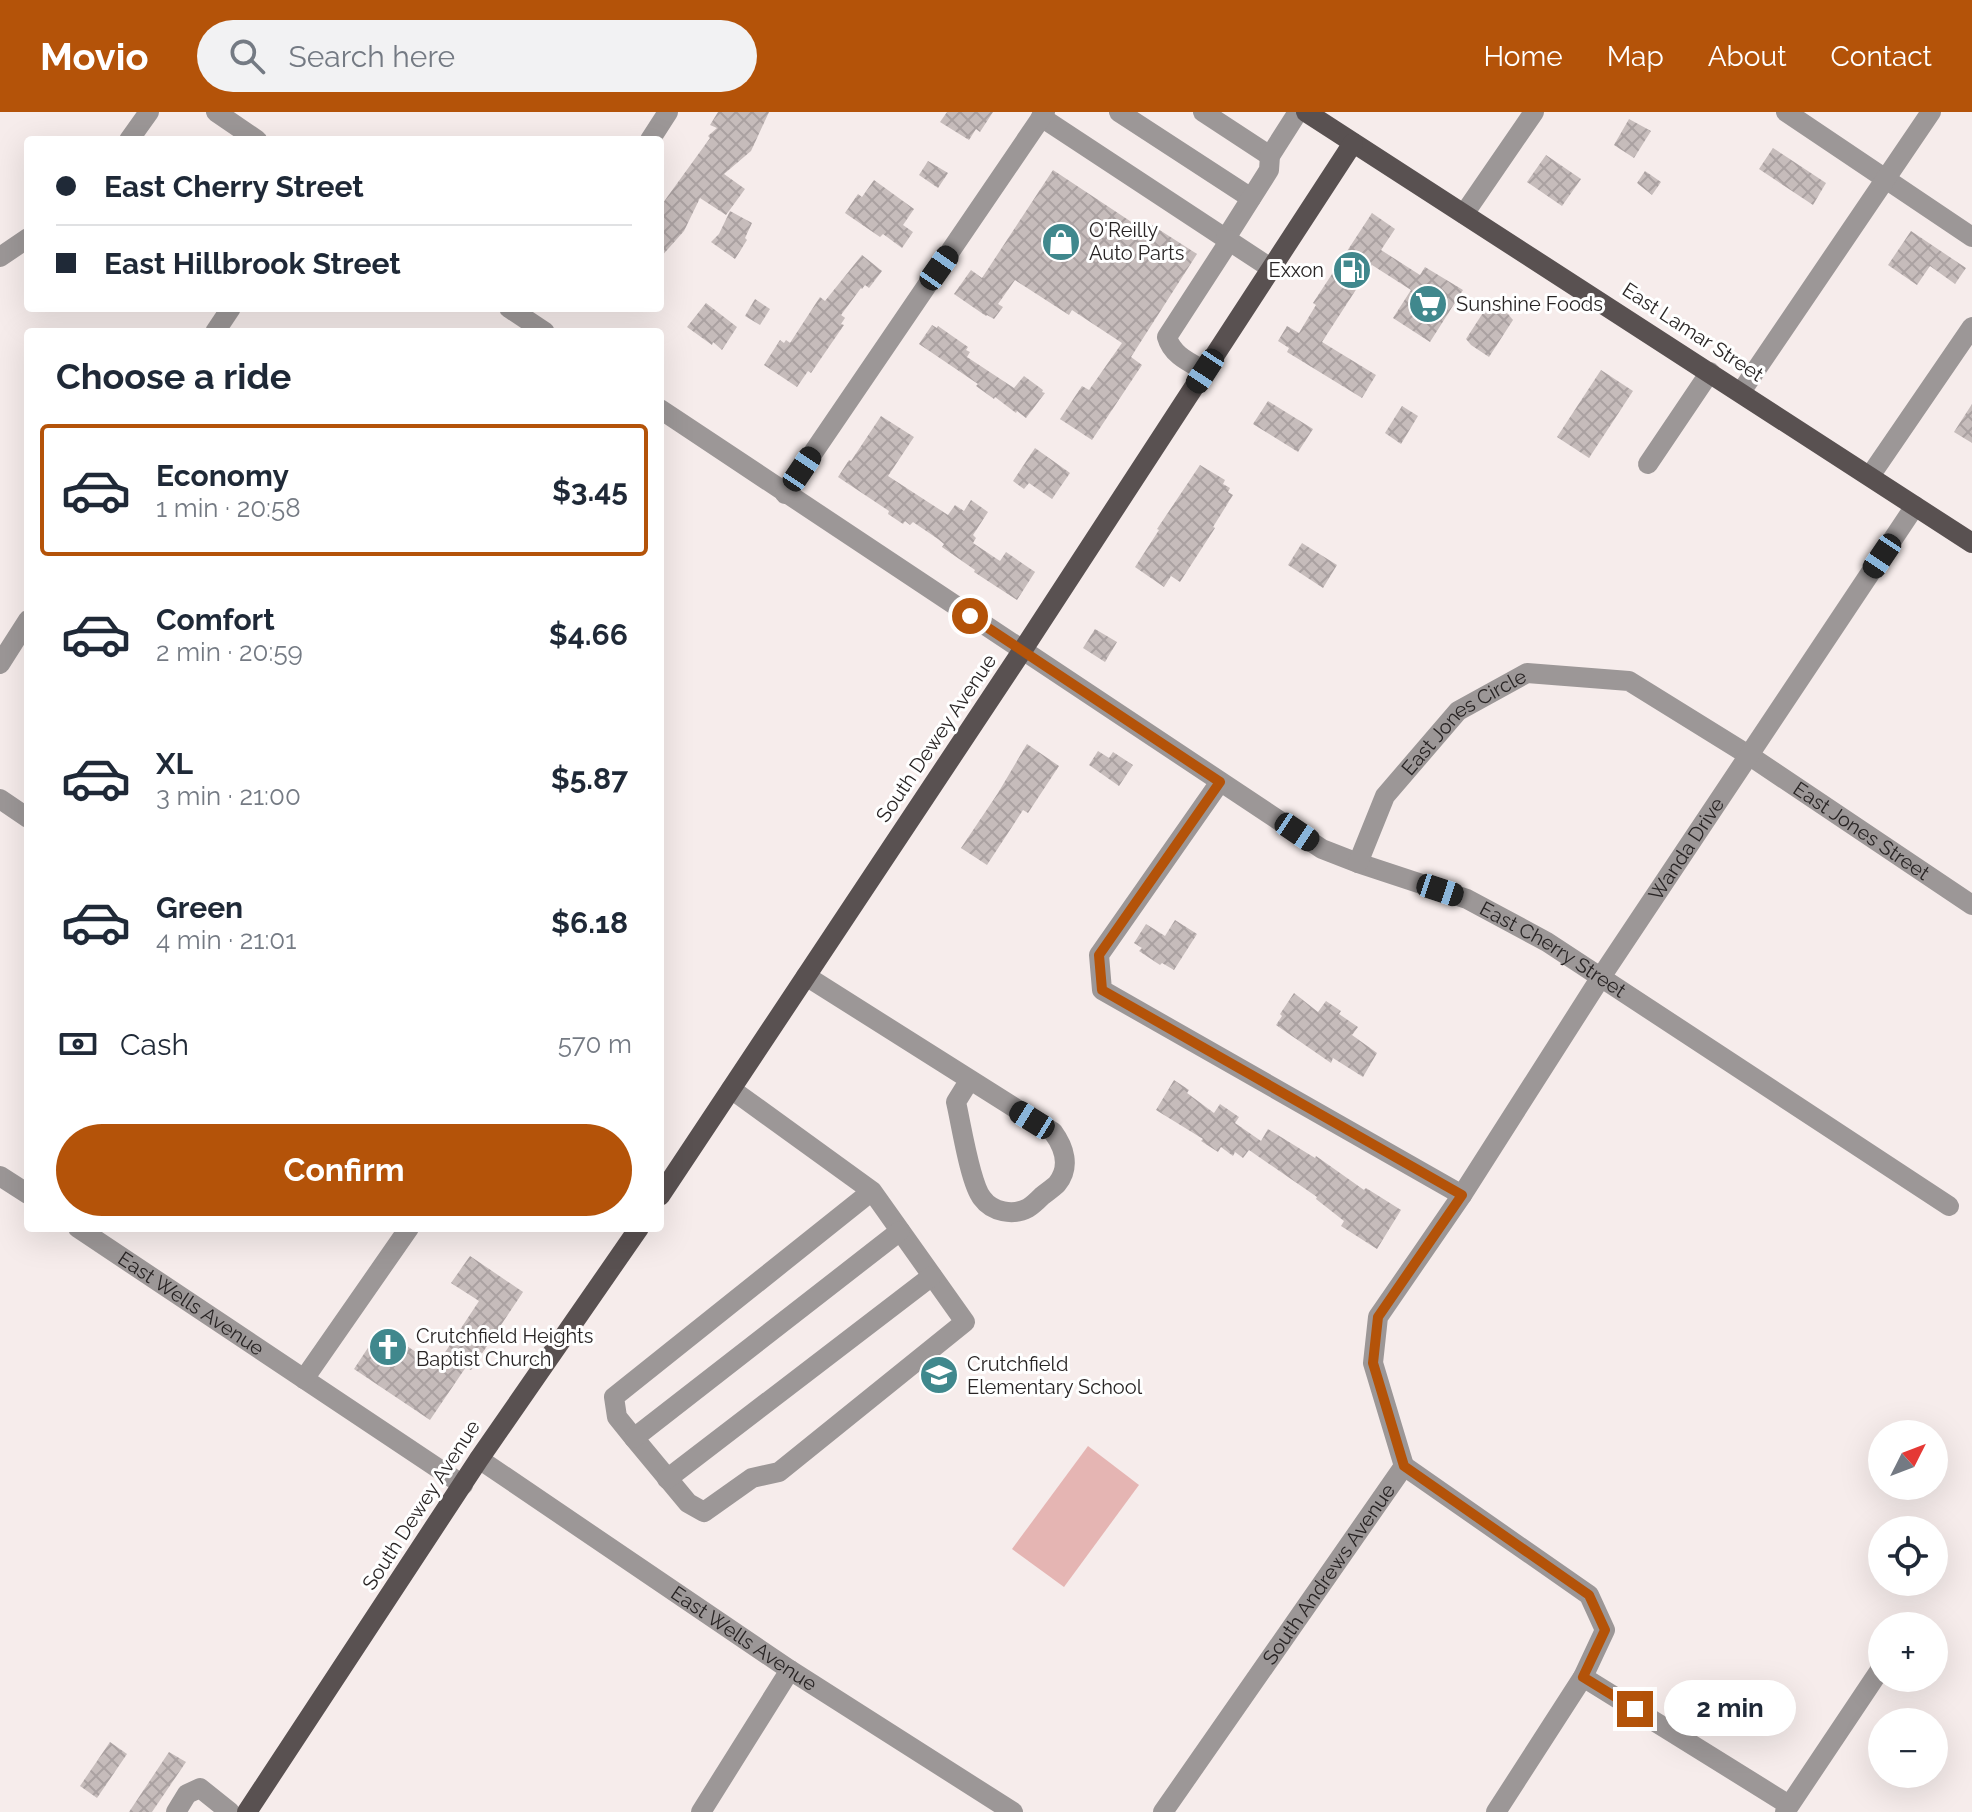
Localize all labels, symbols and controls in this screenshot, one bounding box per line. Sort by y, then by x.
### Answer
search box [197,20,757,92]
text: Movio [40,34,149,79]
icon: search [225,34,269,78]
text: Search here [289,39,455,74]
text: Home [1483,40,1563,73]
text: Map [1607,40,1664,73]
text: About [1708,40,1787,73]
text: Contact [1831,40,1932,73]
text: East Cherry Street [104,169,364,204]
place label: O'Reilly Auto Parts [1089,218,1184,265]
shop icon: O'Reilly Auto Parts [1040,221,1082,263]
car [915,241,963,295]
text: East Hillbrook Street [104,246,401,281]
fuel station icon: Exxon [1331,249,1373,291]
place label: Exxon [1269,258,1324,282]
street label: East Lamar Street [1618,277,1768,387]
supermarket icon: Sunshine Foods [1407,283,1449,325]
place label: Sunshine Foods [1456,292,1603,316]
car [1182,344,1228,398]
text: Choose a ride [56,355,291,397]
car [779,442,825,496]
icon: car [60,454,132,526]
text: Economy [156,458,289,493]
text: $3.45 [552,473,628,508]
text: 1 min · 20:58 [156,493,301,523]
car [1859,529,1905,583]
icon: car [60,598,132,670]
route start [952,598,988,634]
text: Comfort [156,602,275,637]
text: $4.66 [549,617,628,652]
text: 2 min · 20:59 [156,637,303,667]
street label: South Dewey Avenue [871,649,1001,827]
street label: East Jones Circle [1396,664,1531,780]
icon: car [60,742,132,814]
text: XL [156,746,193,781]
text: $5.87 [551,761,628,796]
street label: East Jones Street [1789,777,1934,885]
text: 3 min · 21:00 [156,781,301,811]
street label: Wanda Drive [1643,793,1729,905]
car [1270,809,1324,855]
car [1413,871,1467,909]
icon: car [60,886,132,958]
text: Green [156,890,243,925]
street label: East Cherry Street [1476,896,1631,1003]
text: $6.18 [551,905,628,940]
text: 4 min · 21:01 [156,925,296,955]
icon: cash [56,1022,100,1066]
text: Cash [120,1027,189,1062]
text: 570 m [558,1029,632,1059]
car [1005,1097,1059,1143]
button: Confirm [56,1124,632,1216]
street label: East Wells Avenue [114,1246,269,1361]
place label: Crutchfield Heights Baptist Church [416,1324,593,1371]
church icon: Crutchfield Heights Baptist Church [367,1326,409,1368]
place label: Crutchfield Elementary School [967,1352,1143,1399]
school or university icon: Crutchfield Elementary School [918,1354,960,1396]
street label: South Dewey Avenue [357,1415,485,1594]
north arrow [1868,1420,1948,1500]
map controls [1868,1420,1948,1788]
street label: South Andrews Avenue [1257,1479,1400,1669]
button: locate [1868,1516,1948,1596]
street label: East Wells Avenue [667,1581,821,1696]
button: + [1868,1612,1948,1692]
callout: 2 min [1663,1681,1795,1737]
route end [1617,1691,1653,1727]
text: 2 min [1696,1693,1764,1723]
button: − [1868,1708,1948,1788]

